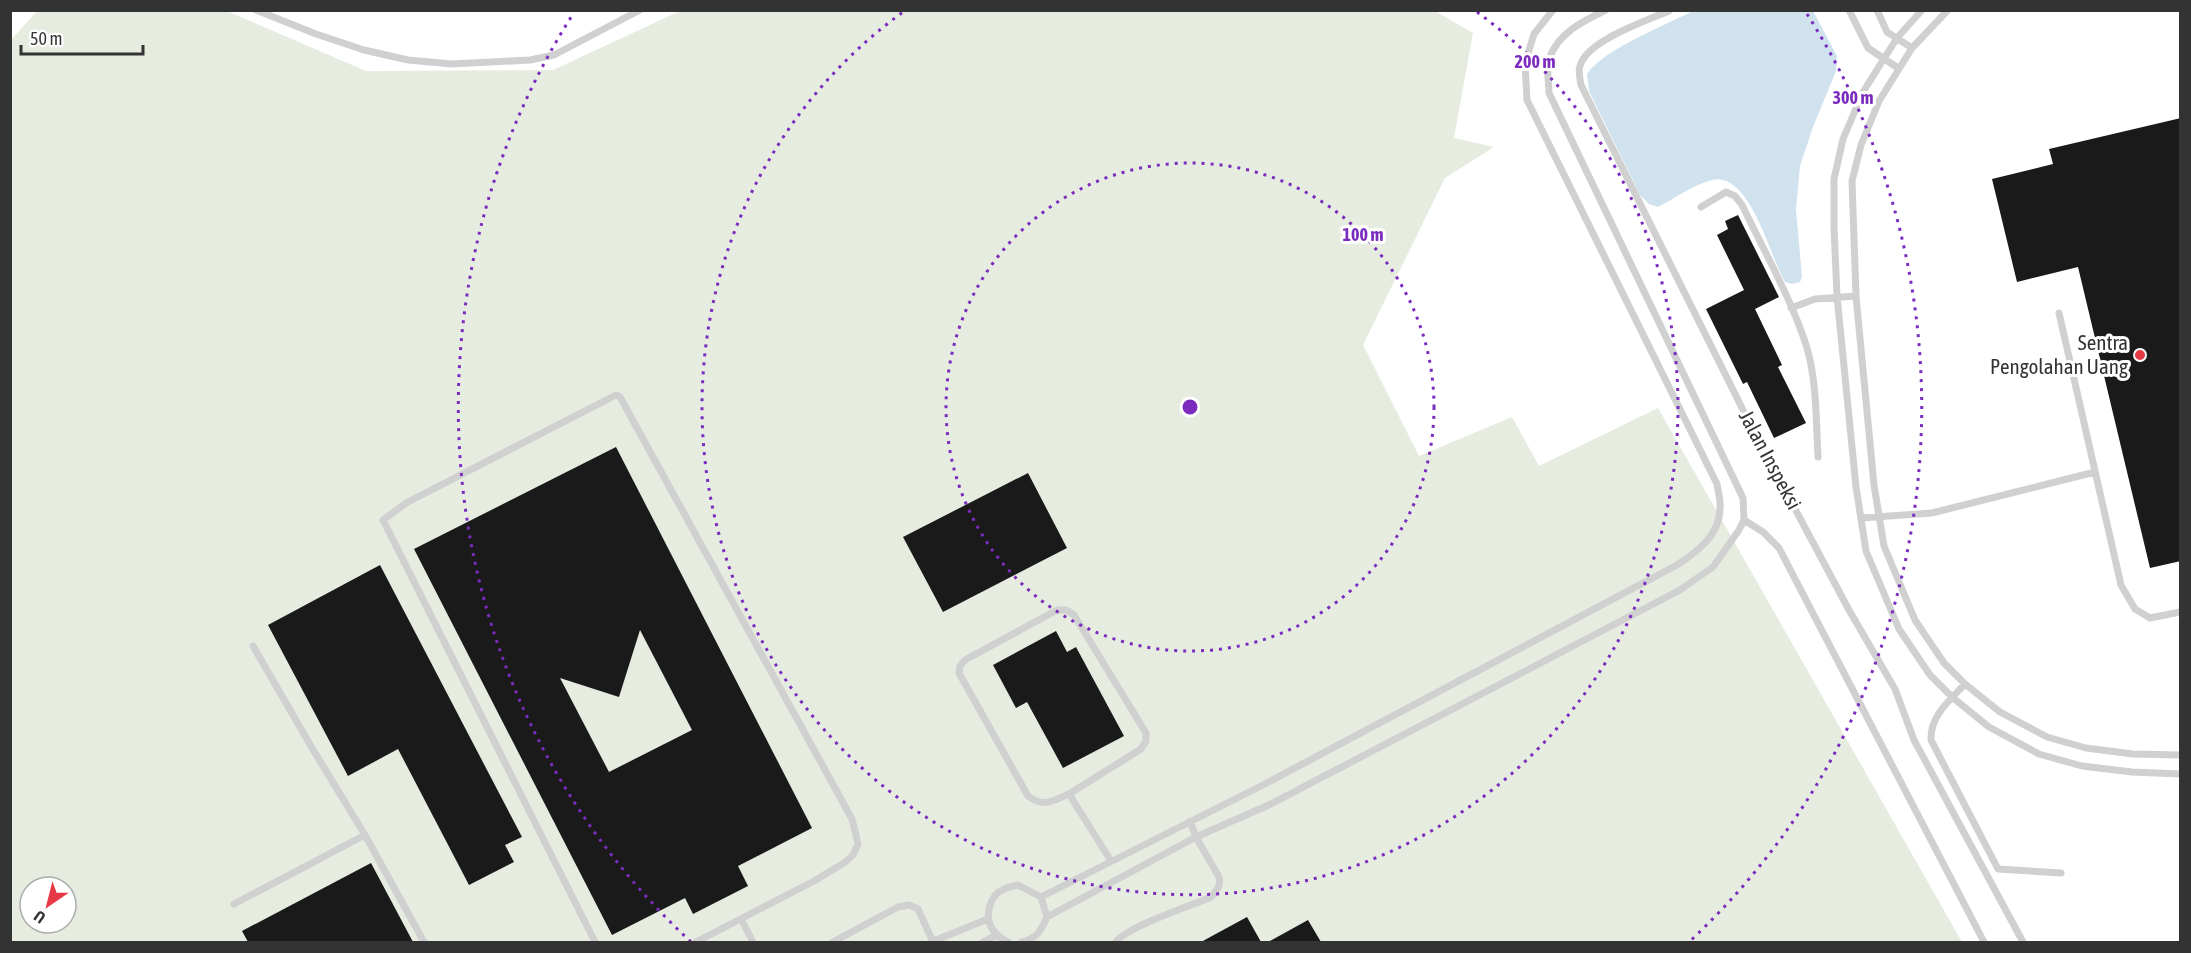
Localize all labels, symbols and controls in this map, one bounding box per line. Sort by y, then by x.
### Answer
scale bar [21,18,142,56]
text: 50 m [30,28,62,49]
text: 200 m [1515,51,1555,72]
text: 300 m [1833,87,1873,108]
text: 100 m [1343,224,1383,245]
place label: Sentra Pengolahan Uang [1990,330,2128,378]
marker: Sentra Pengolahan Uang [2133,348,2147,362]
centre of rings [1180,397,1200,417]
street label: Jalan Inspeksi [1735,406,1807,513]
north arrow [18,875,78,935]
text: U [30,907,48,927]

